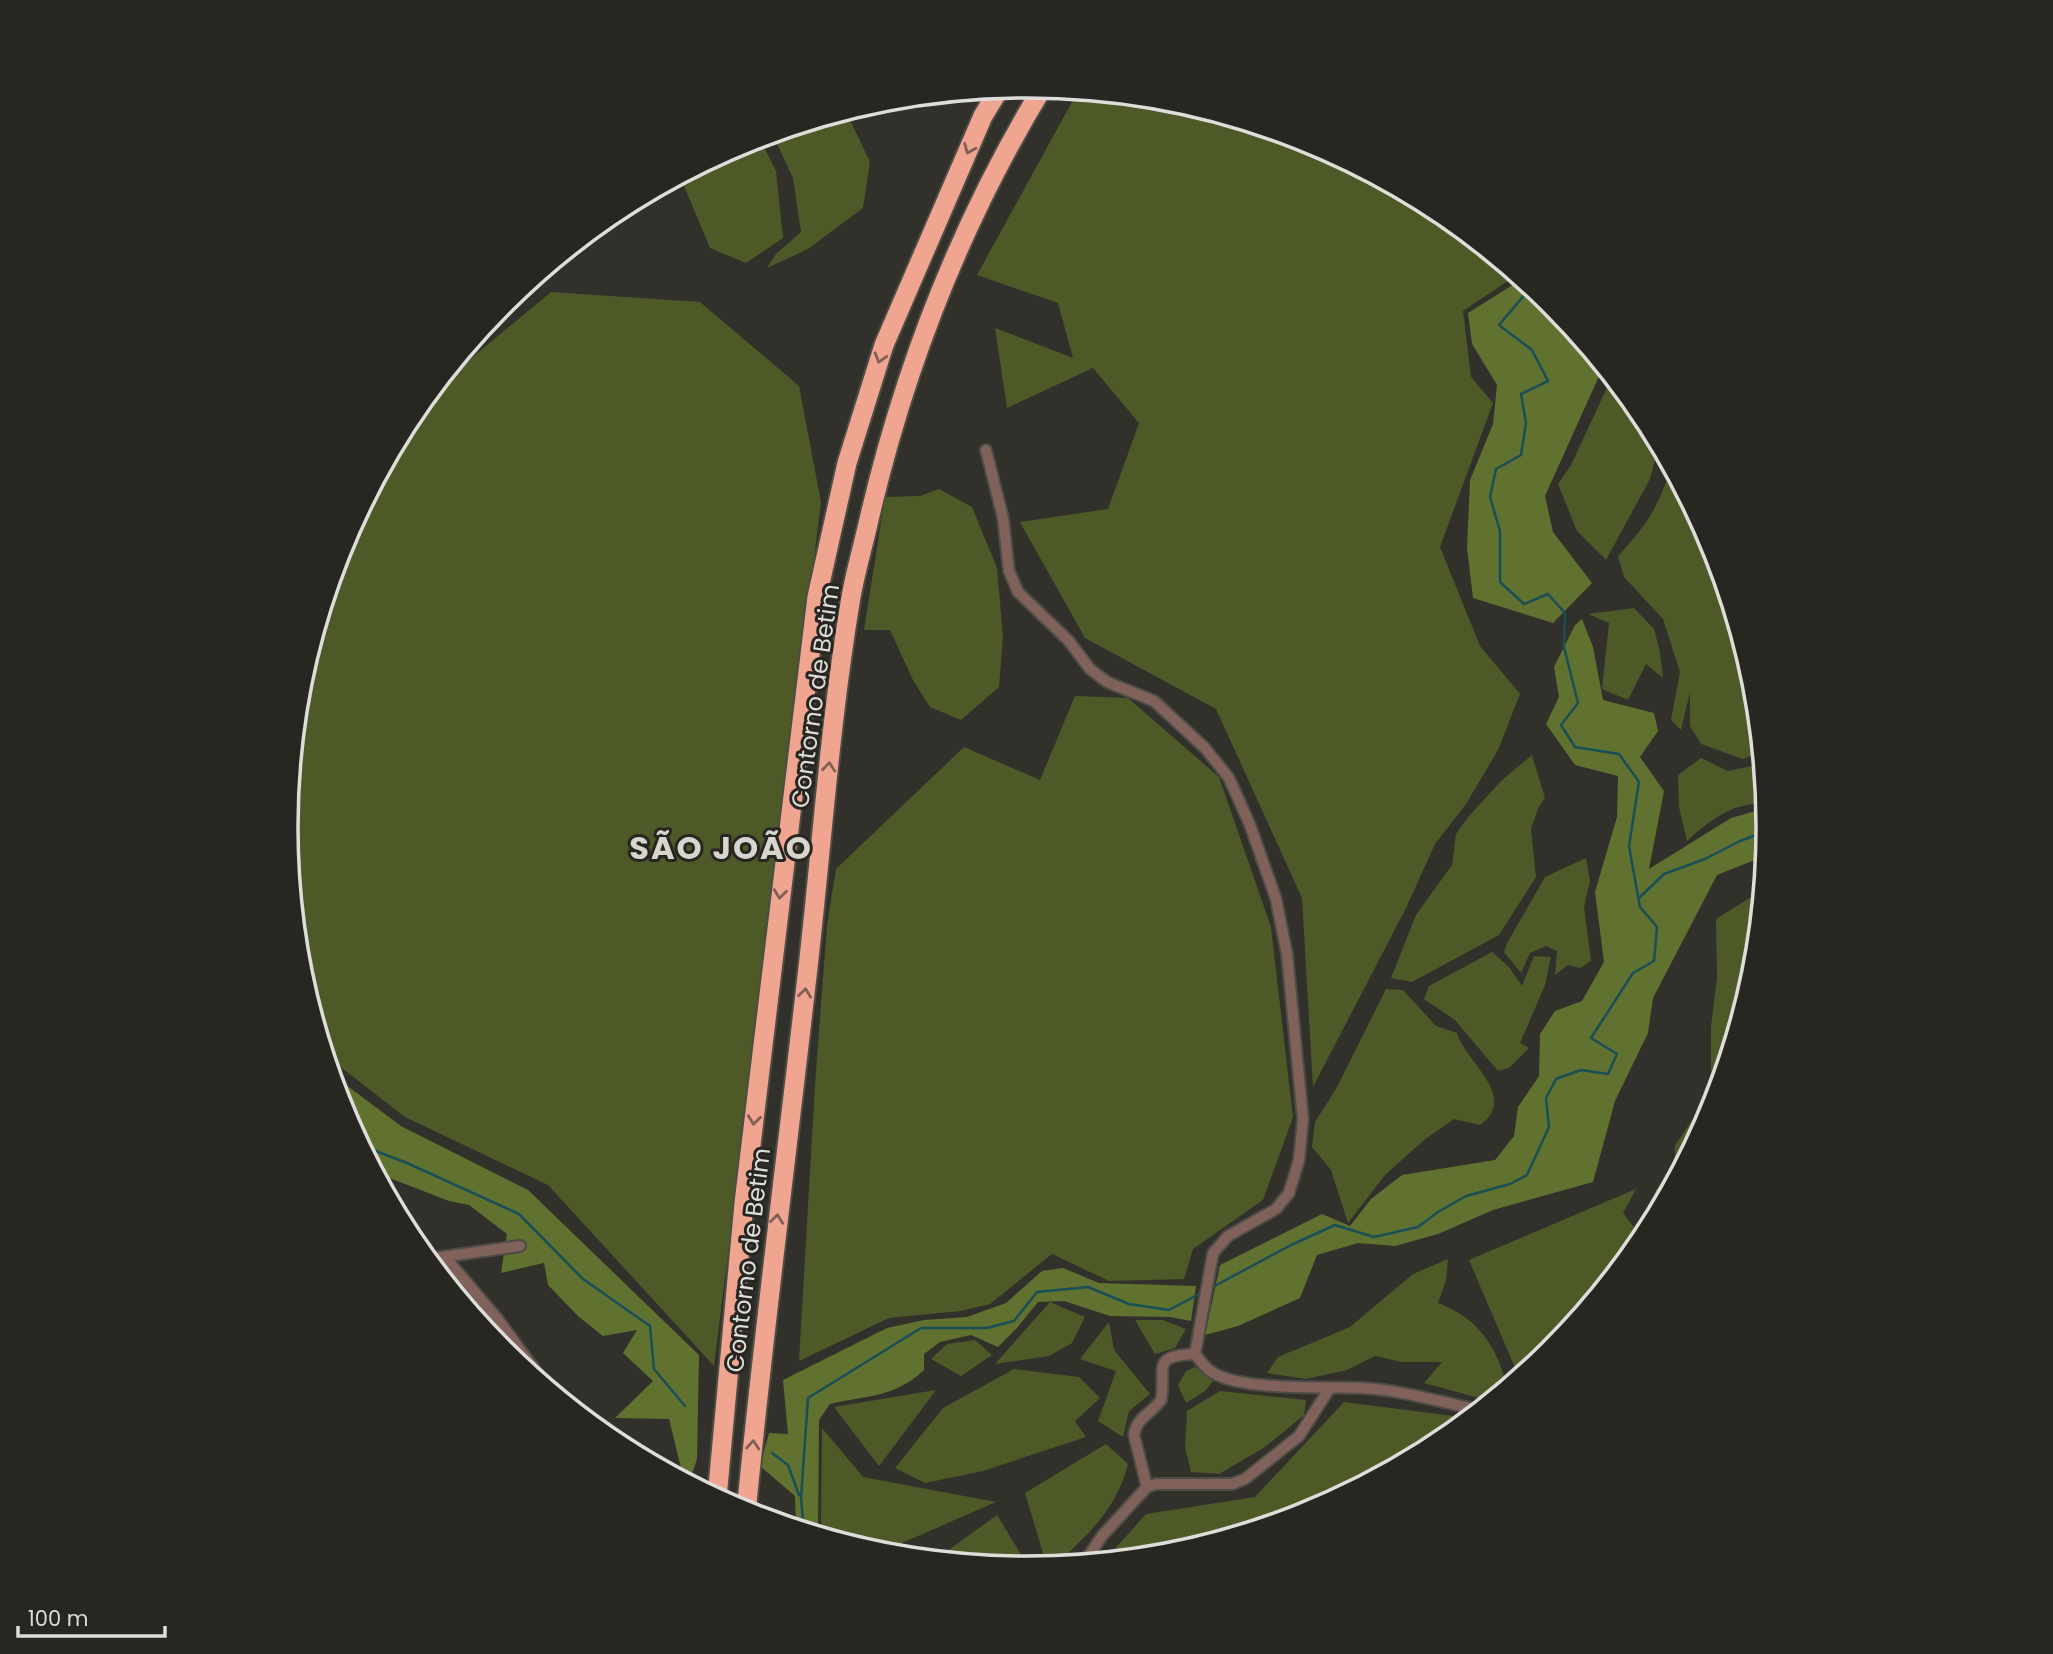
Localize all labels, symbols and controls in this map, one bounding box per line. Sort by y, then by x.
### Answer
one-way arrow [963,142,977,154]
one-way arrow [873,352,888,364]
street label: Contorno de Betim [783,582,847,810]
one-way arrow [821,761,836,772]
district label: SÃO JOÃO [629,825,813,870]
one-way arrow [773,888,788,900]
one-way arrow [798,987,813,999]
one-way arrow [746,1114,761,1126]
street label: Contorno de Betim [718,1146,778,1374]
one-way arrow [770,1213,785,1225]
one-way arrow [745,1439,760,1450]
scale bar [18,1594,164,1638]
text: 100 m [28,1604,88,1633]

